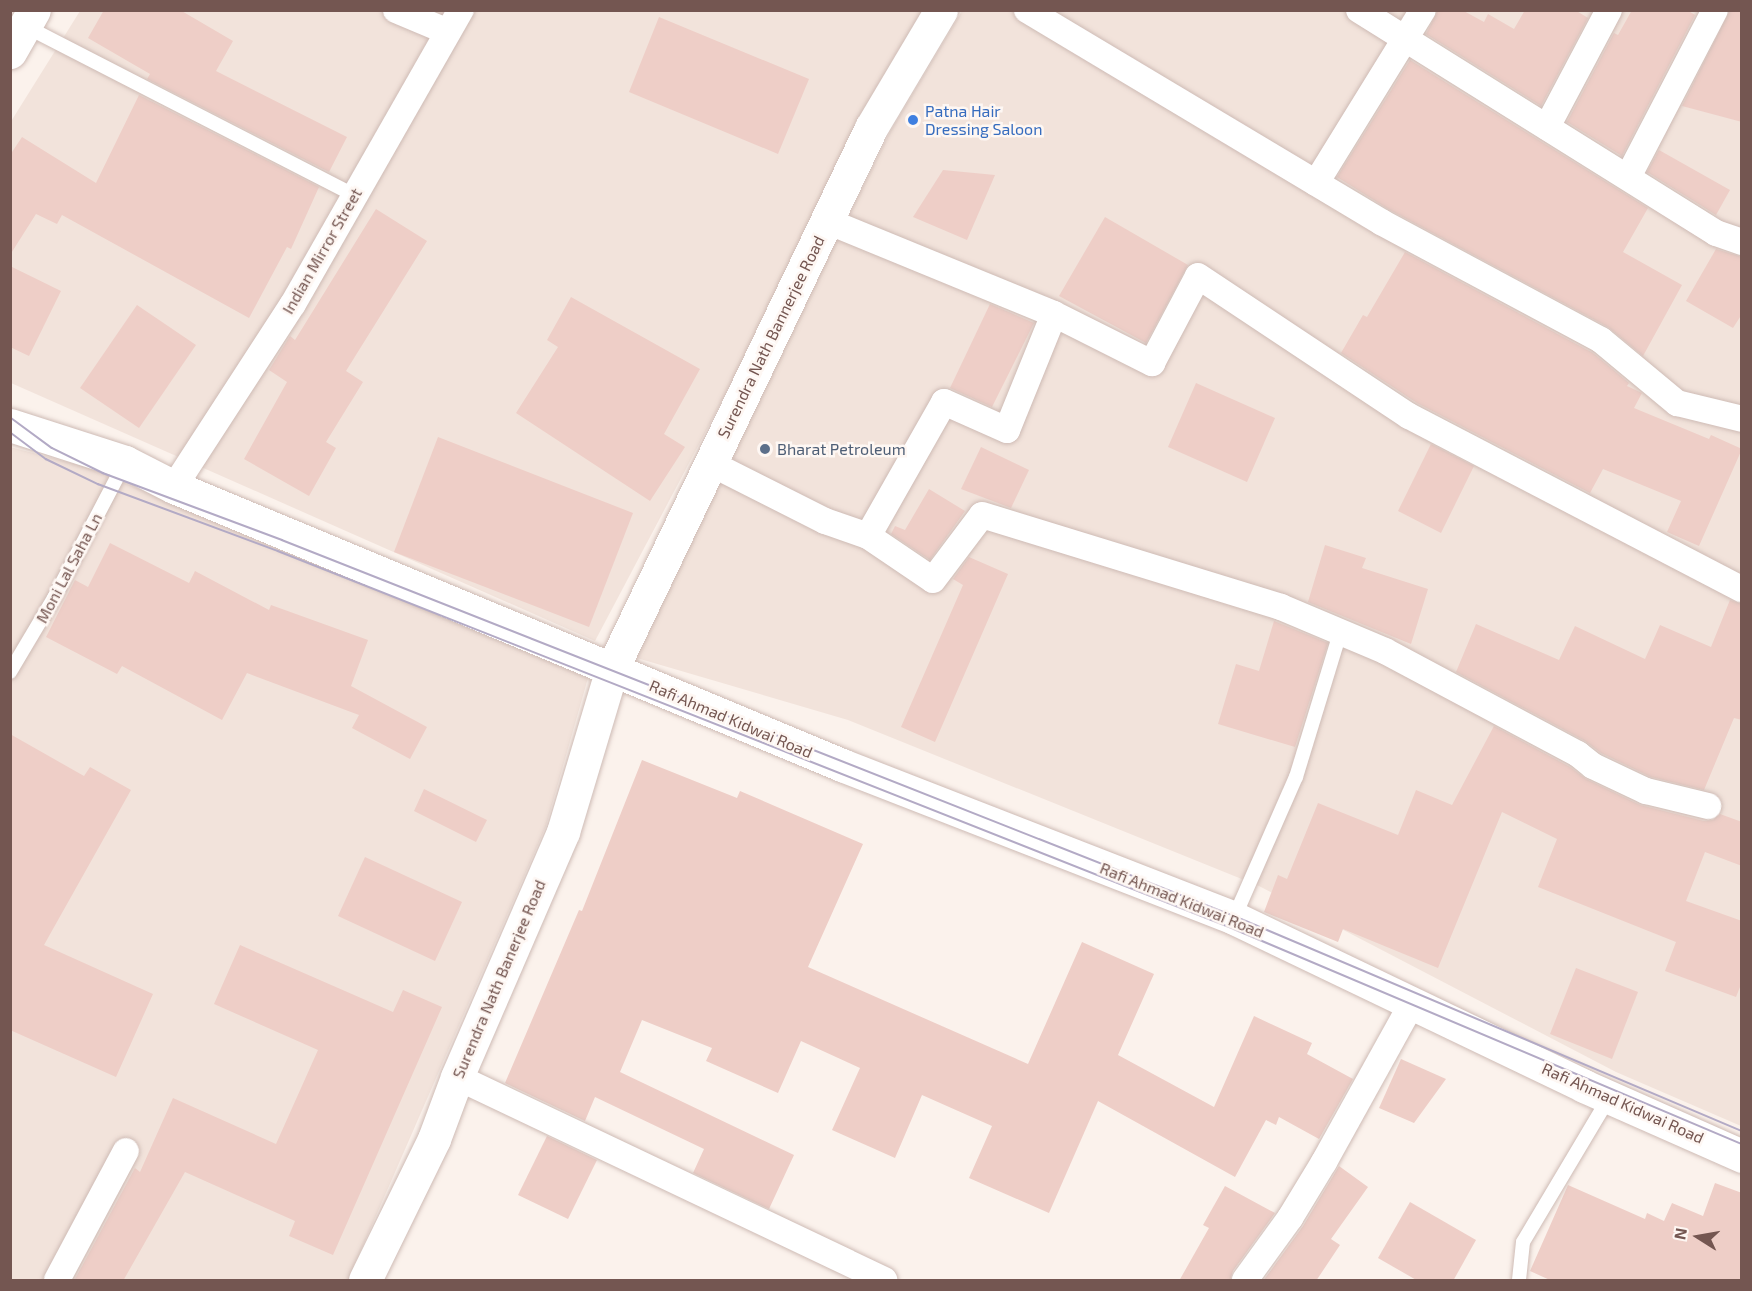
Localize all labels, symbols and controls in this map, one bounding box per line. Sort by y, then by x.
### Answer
place label: Patna Hair Dressing Saloon [925,101,1042,139]
marker: Patna Hair Dressing Saloon [906,113,920,127]
street label: Indian Mirror Street [278,185,366,317]
street label: Surendra Nath Bannerjee Road [713,233,829,441]
place label: Bharat Petroleum [777,439,906,459]
marker: Bharat Petroleum [758,442,772,456]
street label: Moni Lal Saha Ln [32,510,106,626]
street label: Rafi Ahmad Kidwai Road [646,676,816,762]
street label: Rafi Ahmad Kidwai Road [1097,858,1267,942]
street label: Surendra Nath Banerjee Road [448,877,550,1081]
street label: Rafi Ahmad Kidwai Road [1539,1059,1707,1147]
north arrow [1668,1207,1728,1267]
text: N [1669,1226,1690,1241]

